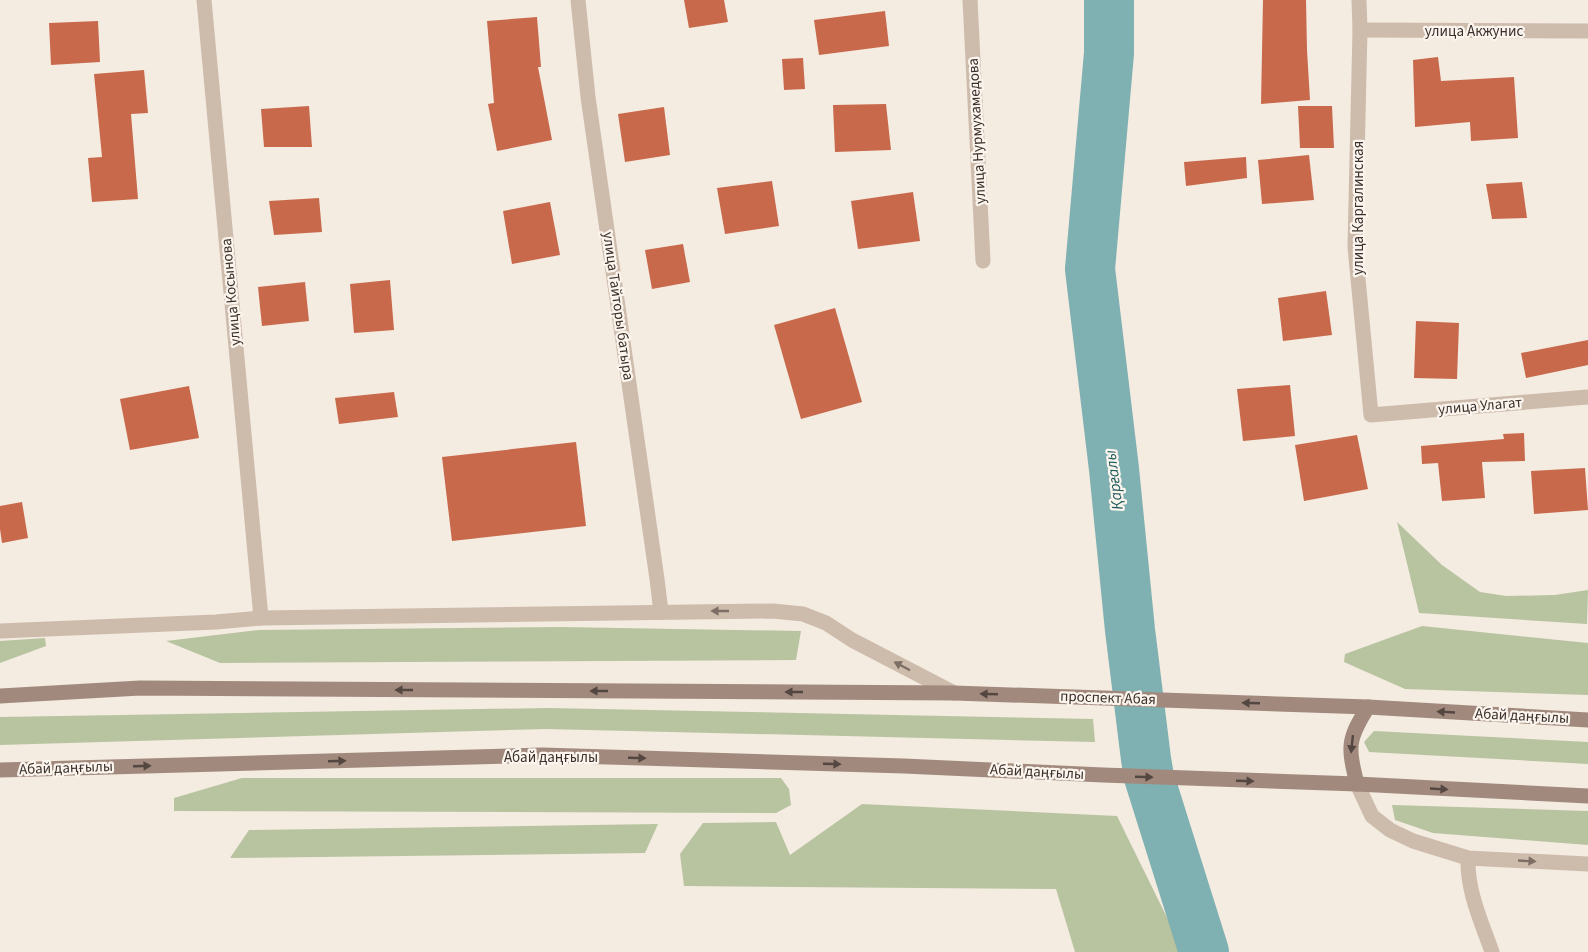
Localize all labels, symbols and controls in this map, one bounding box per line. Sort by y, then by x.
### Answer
street label: улица Акжунис [1425,21,1523,42]
street label: улица Нурмухамедова [963,58,991,204]
street label: улица Каргалинская [1348,141,1369,275]
street label: улица Тайторы батыра [597,230,639,382]
street label: улица Косынова [216,237,246,347]
street label: улица Улагат [1437,392,1523,420]
water label: Қарғалы [1099,448,1129,511]
one-way arrow [711,606,730,616]
one-way arrow [893,661,910,671]
one-way arrow [395,685,414,695]
one-way arrow [590,686,609,696]
street label: проспект Абая [1060,686,1156,710]
one-way arrow [785,687,804,697]
one-way arrow [980,690,999,699]
one-way arrow [1241,698,1260,708]
street label: Абай даңғылы [1474,703,1570,729]
one-way arrow [1436,707,1455,716]
one-way arrow [1348,735,1357,754]
street label: Абай даңғылы [504,747,598,768]
one-way arrow [628,753,647,763]
street label: Абай даңғылы [19,756,113,780]
one-way arrow [328,756,347,765]
one-way arrow [823,759,842,769]
street label: Абай даңғылы [989,759,1085,785]
one-way arrow [133,761,152,771]
one-way arrow [1135,772,1154,782]
one-way arrow [1235,776,1254,785]
one-way arrow [1430,784,1449,793]
one-way arrow [1517,856,1536,865]

